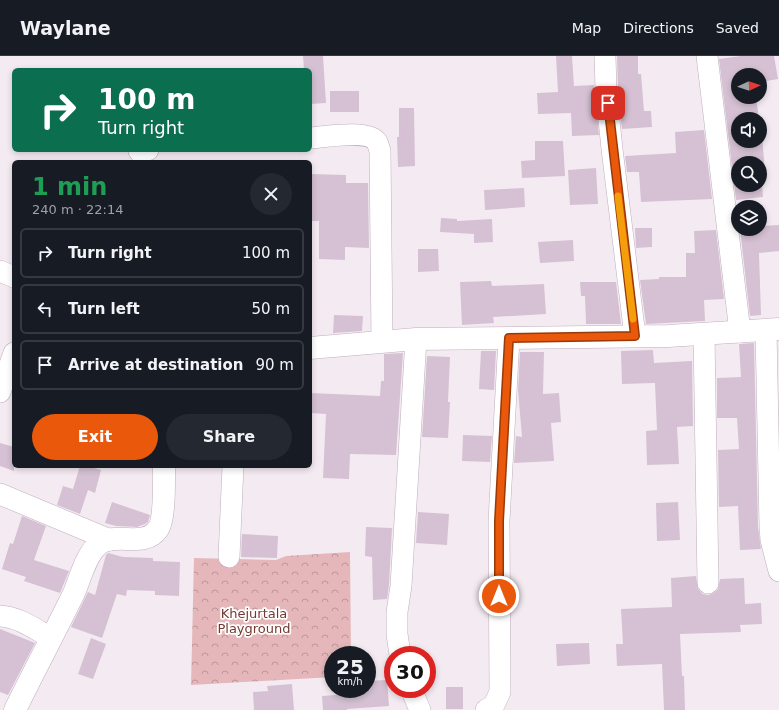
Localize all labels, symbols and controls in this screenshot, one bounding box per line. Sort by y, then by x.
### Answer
text: Waylane [20,17,111,39]
text: Map [572,20,601,36]
text: Directions [623,20,694,36]
text: Saved [716,20,759,36]
north arrow [731,68,767,104]
map controls [731,68,767,236]
text: 100 m [98,83,195,116]
icon: right [32,84,84,136]
pin [591,86,625,120]
icon: arrive [597,92,619,114]
button: sound [731,112,767,148]
text: Turn right [98,117,184,138]
button: search [731,156,767,192]
text: 1 min [32,173,107,201]
button: close [250,173,292,215]
button: layers [731,200,767,236]
text: 240 m · 22:14 [32,202,123,217]
icon: right [34,242,56,264]
text: Turn right [68,244,152,262]
text: 100 m [242,244,290,262]
icon: left [34,298,56,320]
text: Turn left [68,300,140,318]
text: 50 m [252,300,290,318]
icon: arrive [34,354,56,376]
text: Arrive at destination [68,356,243,374]
text: 90 m [255,356,294,374]
button: Exit [32,414,158,460]
button: Share [166,414,292,460]
position arrow [478,575,520,617]
park label: Khejurtala Playground [217,606,291,636]
speed limit sign: 30 [384,646,436,698]
text: 25 [336,655,364,679]
text: km/h [337,676,363,687]

